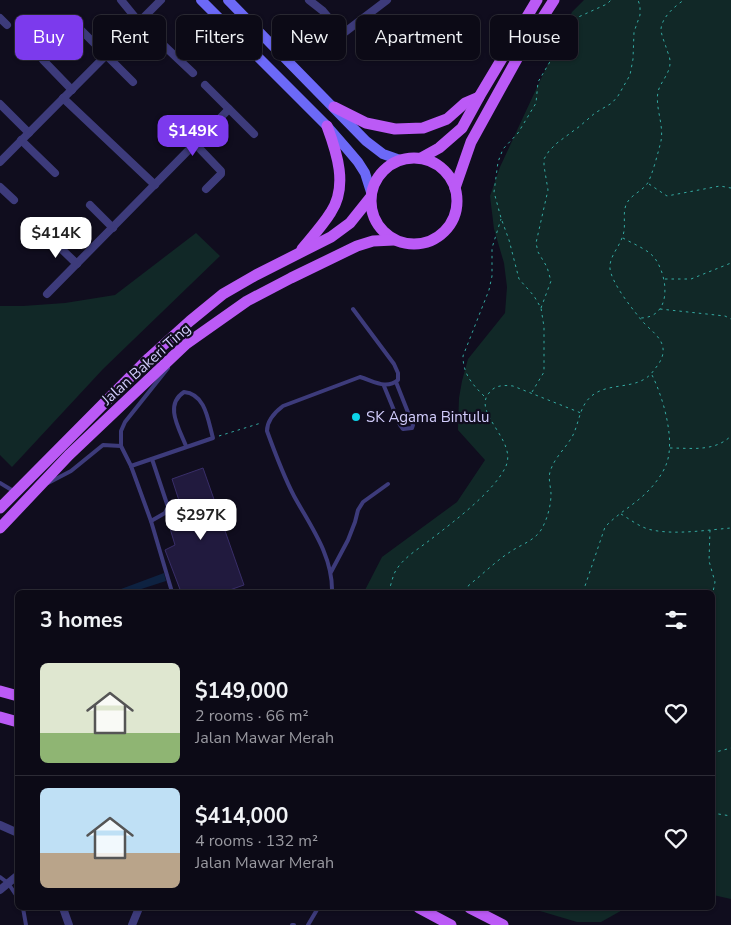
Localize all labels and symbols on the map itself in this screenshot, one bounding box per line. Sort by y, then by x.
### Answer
pin: $149K [158,114,228,157]
pin: $414K [21,216,91,259]
street label: Jalan Bakeri Ting [96,319,195,410]
place label: SK Agama Bintulu [366,407,489,427]
marker: SK Agama Bintulu [350,411,362,423]
pin: $297K [166,498,236,541]

